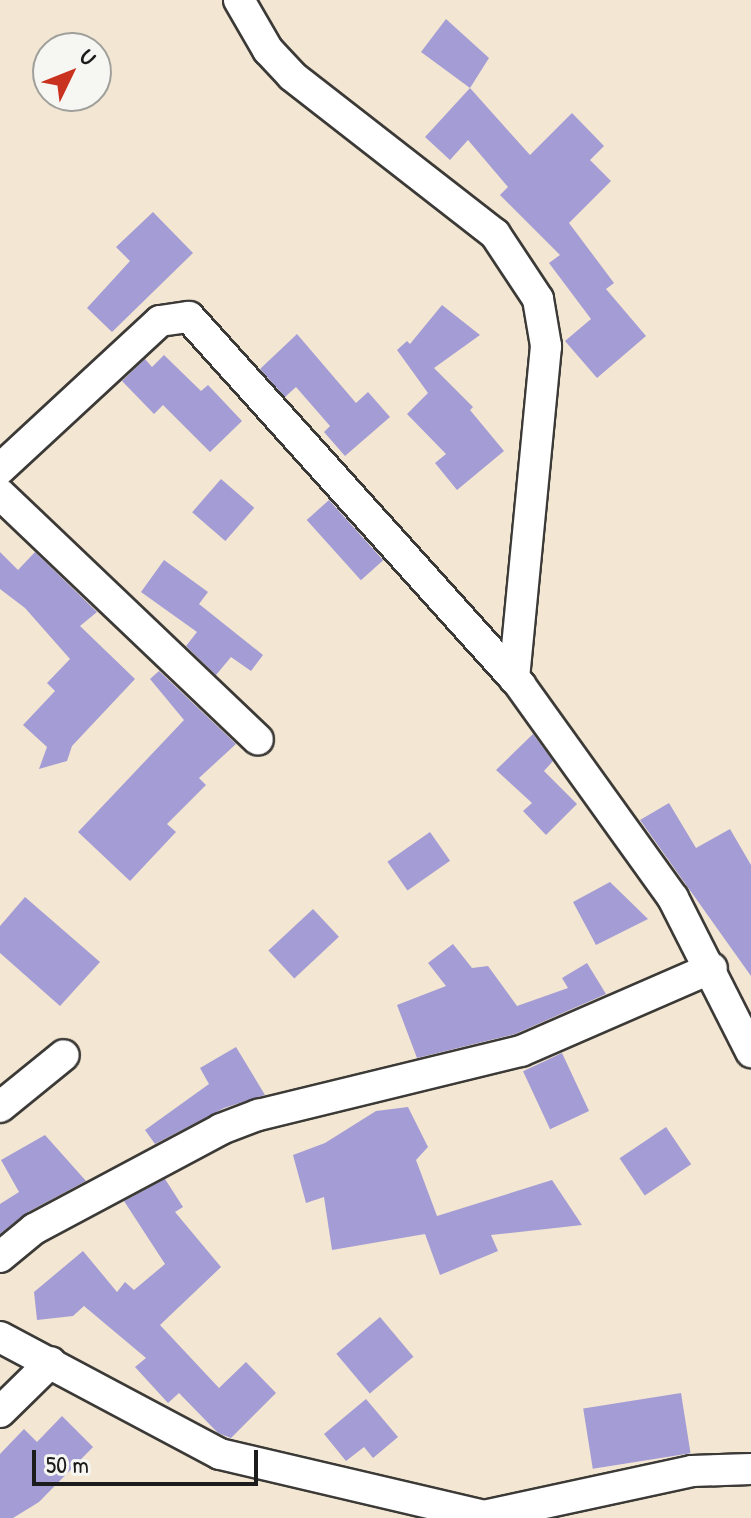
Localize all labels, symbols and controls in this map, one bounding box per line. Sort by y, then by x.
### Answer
north arrow [32,32,112,112]
text: U [73,42,103,72]
scale bar [36,1434,262,1484]
text: 50 m [46,1448,89,1480]

